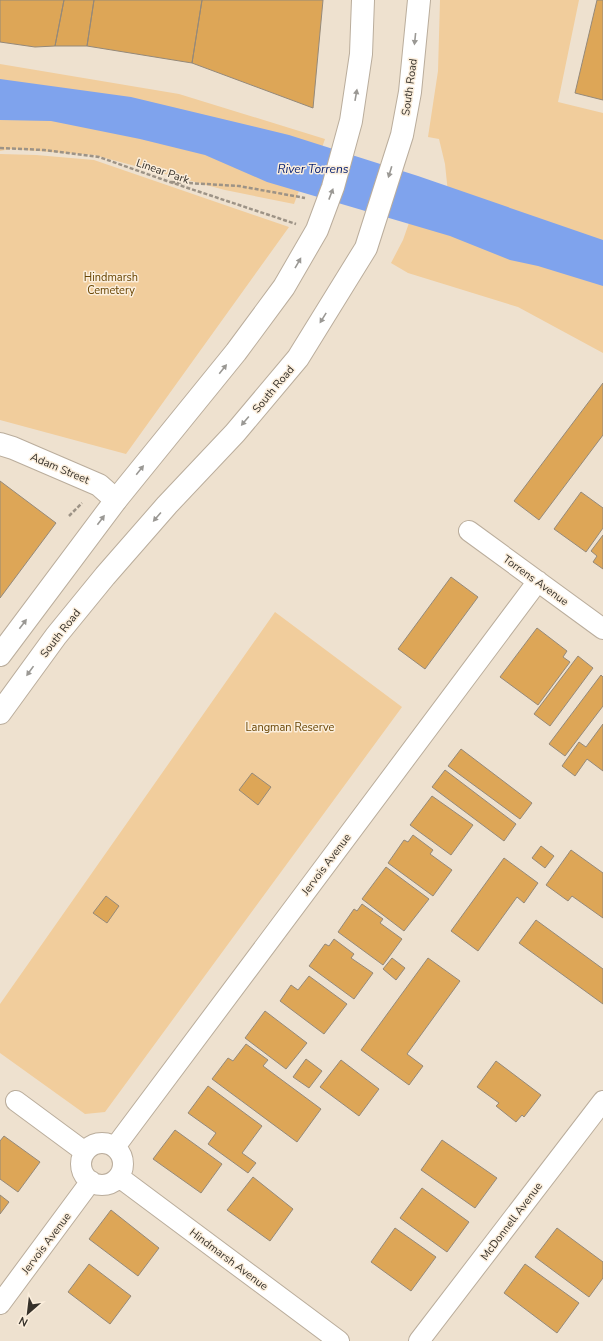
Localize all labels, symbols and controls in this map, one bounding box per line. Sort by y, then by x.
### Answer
one-way arrow [412,33,419,45]
street label: South Road [398,58,421,117]
one-way arrow [353,89,359,101]
street label: Linear Park [134,155,192,188]
water label: River Torrens [277,161,349,177]
one-way arrow [387,166,393,178]
one-way arrow [328,188,334,200]
one-way arrow [294,257,301,269]
park label: Hindmarsh Cemetery [84,270,138,298]
one-way arrow [320,312,327,324]
street label: South Road [249,362,298,416]
one-way arrow [218,364,227,374]
one-way arrow [241,416,250,427]
street label: Adam Street [28,449,92,488]
one-way arrow [136,464,145,475]
one-way arrow [153,512,162,522]
one-way arrow [97,514,105,525]
street label: Torrens Avenue [500,552,572,609]
street label: South Road [37,606,84,661]
one-way arrow [19,619,27,629]
one-way arrow [26,666,35,677]
park label: Langman Reserve [246,720,335,735]
street label: Jervois Avenue [298,830,355,899]
street label: McDonnell Avenue [477,1179,546,1263]
street label: Jervois Avenue [18,1209,75,1278]
street label: Hindmarsh Avenue [186,1225,271,1294]
north arrow [8,1293,48,1333]
text: N [16,1313,31,1330]

